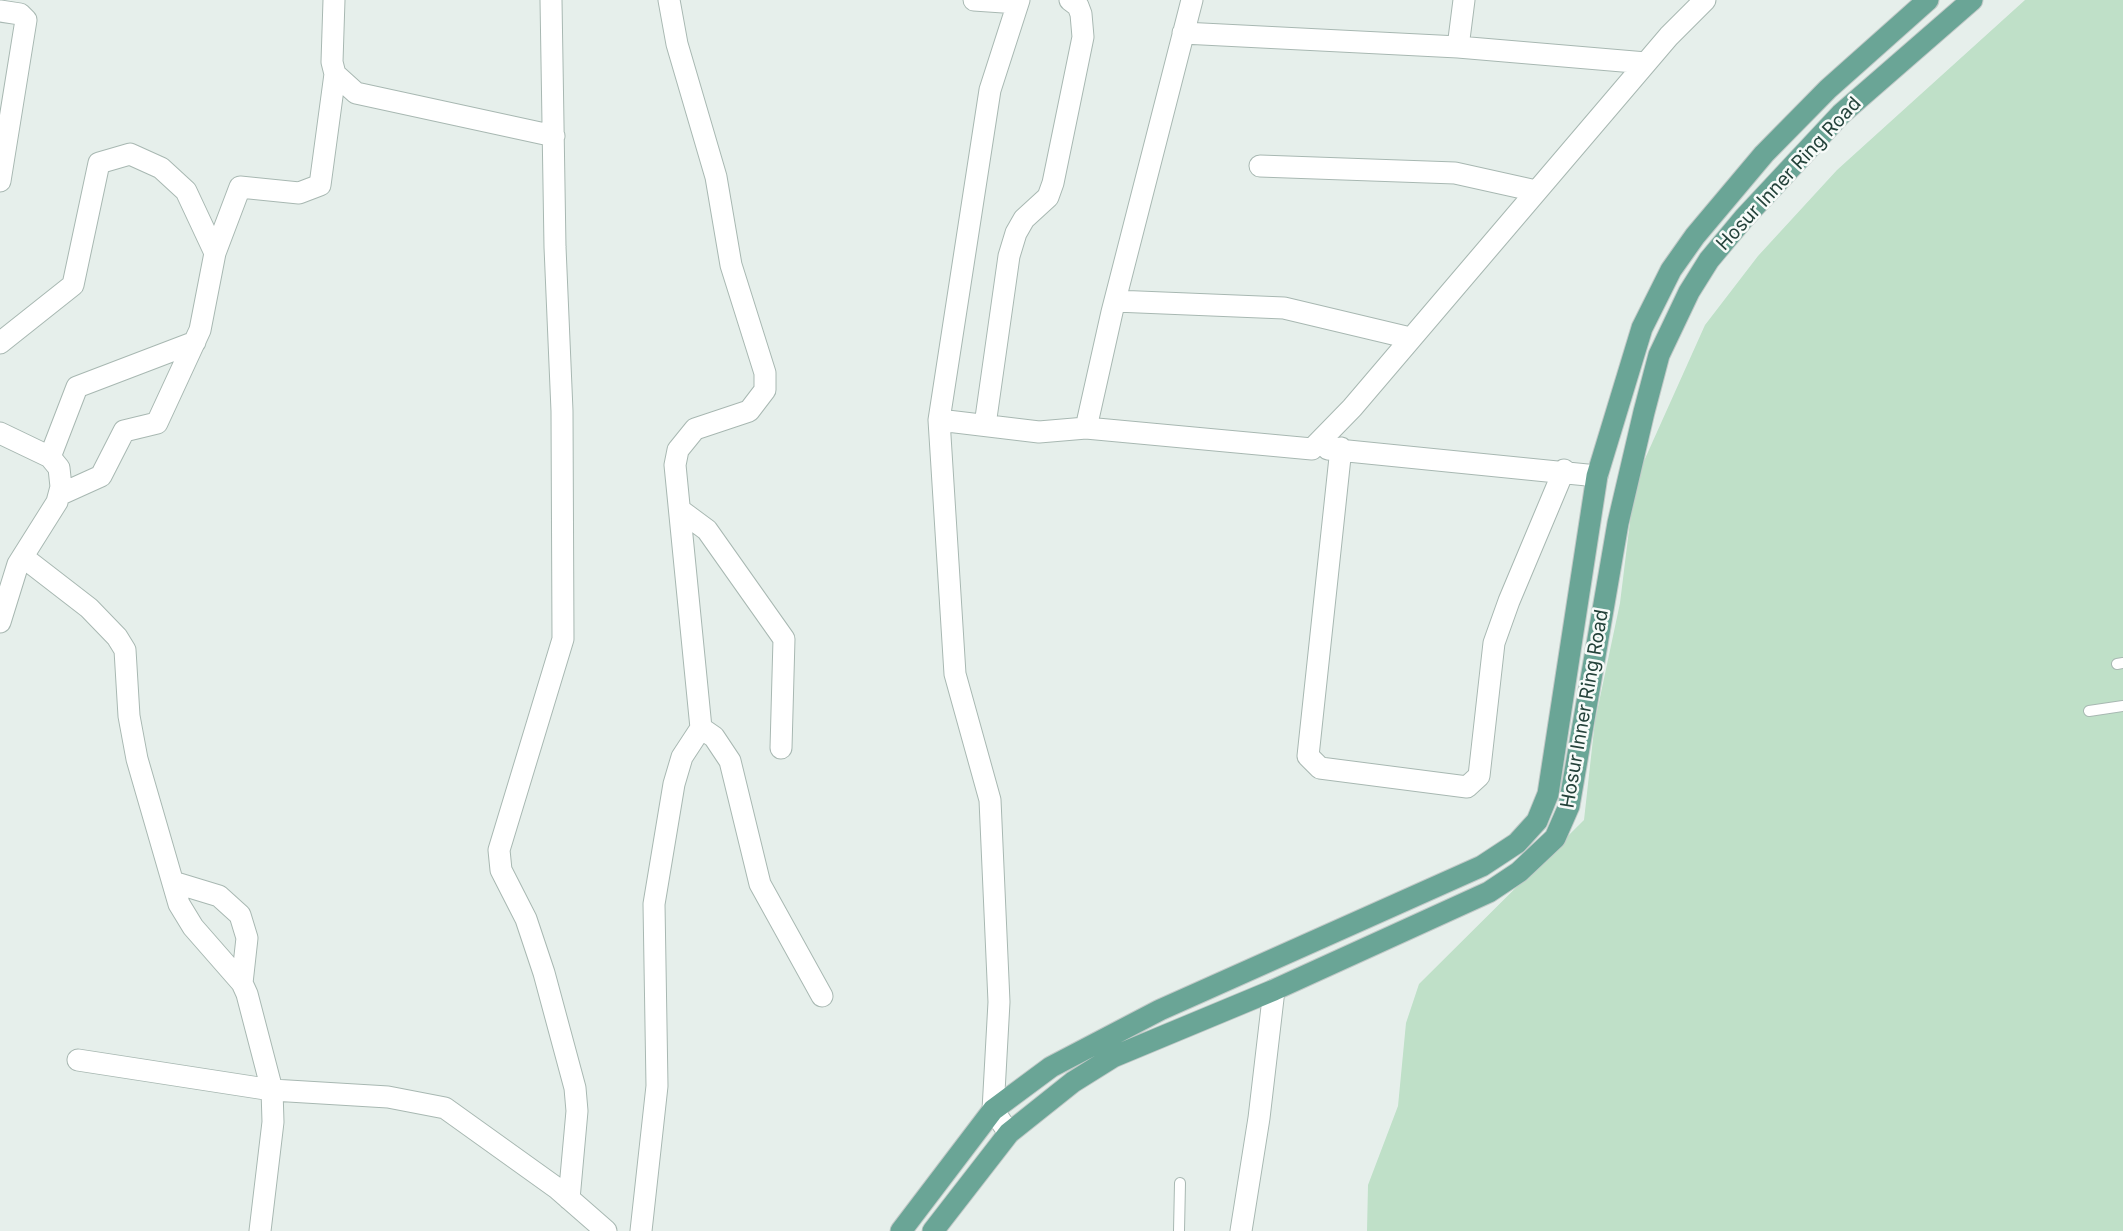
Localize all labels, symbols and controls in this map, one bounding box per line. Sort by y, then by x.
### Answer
street label: Hosur Inner Ring Road [1712,93,1866,255]
street label: Hosur Inner Ring Road [1556,608,1614,810]

